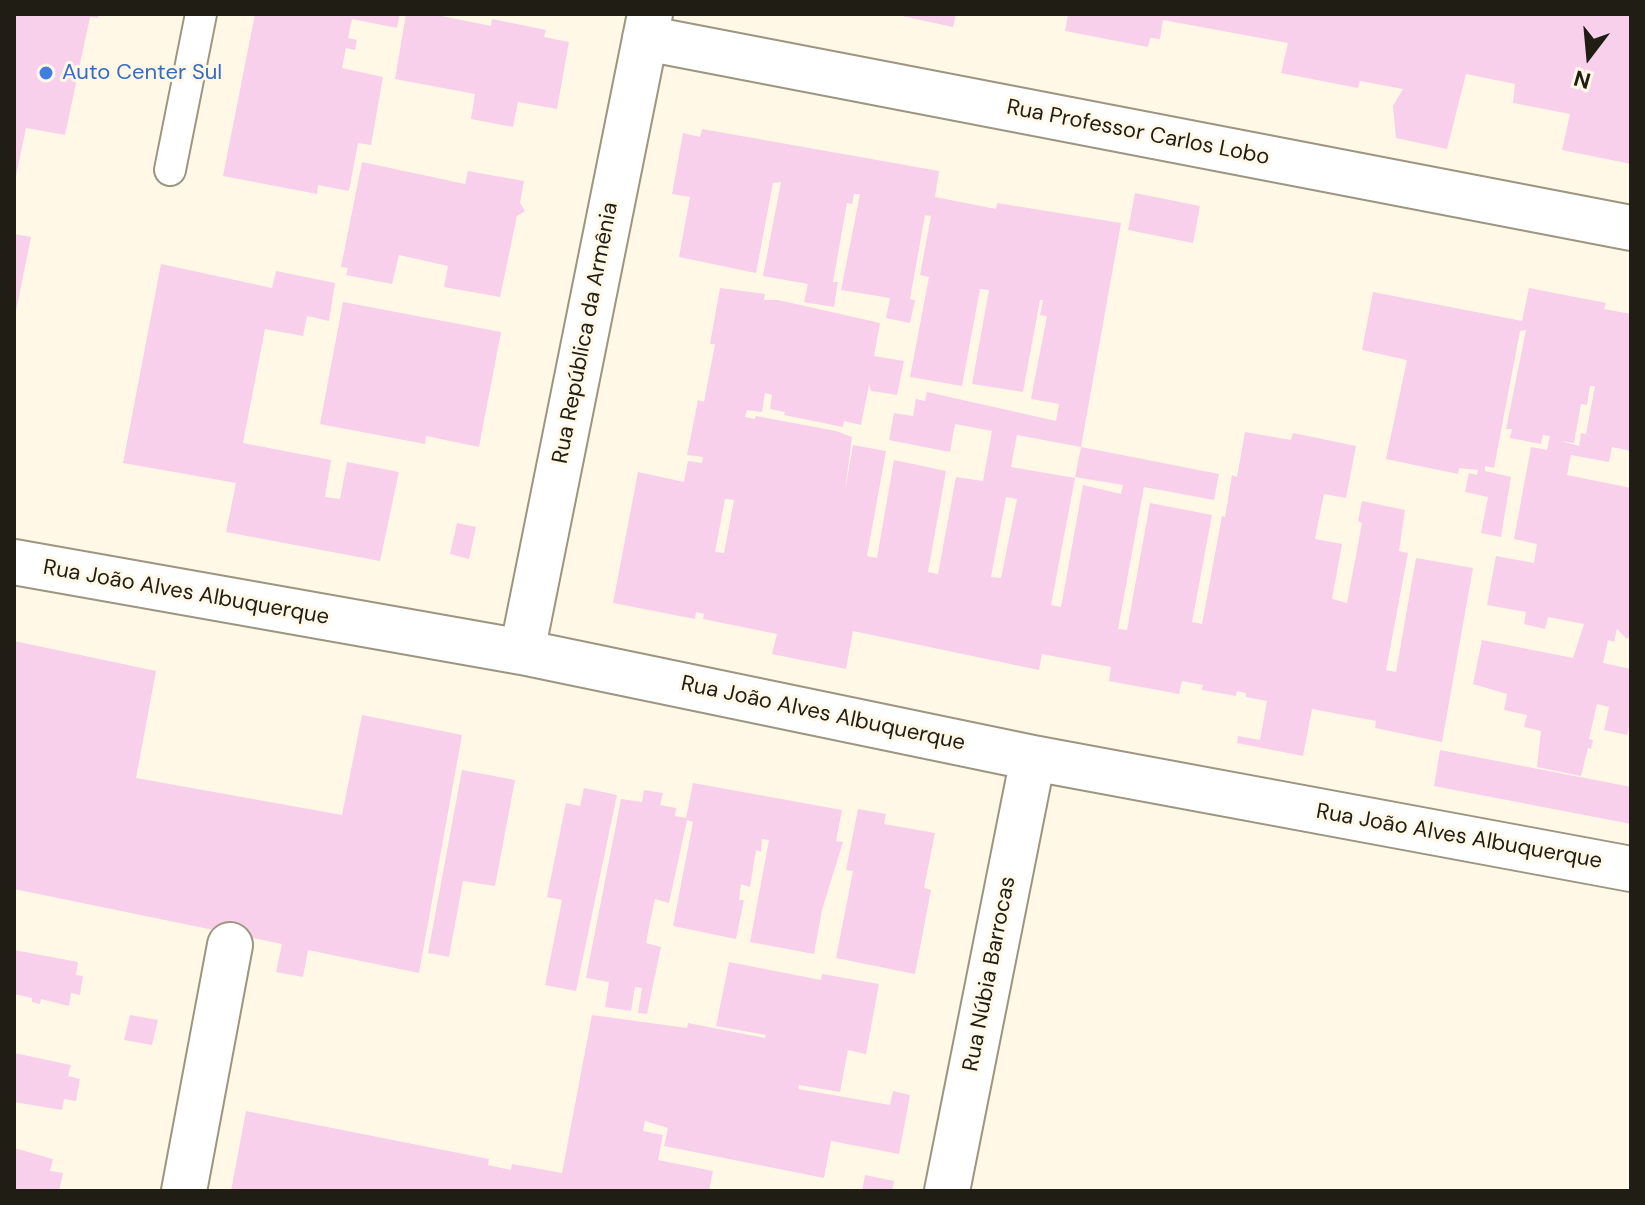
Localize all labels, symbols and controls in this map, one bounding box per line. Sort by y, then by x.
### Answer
north arrow [1549,16,1629,96]
place label: Auto Center Sul [62,60,222,86]
text: N [1571,63,1594,96]
marker: Auto Center Sul [37,64,55,82]
street label: Rua Professor Carlos Lobo [1004,95,1272,171]
street label: Rua República da Armênia [548,200,624,466]
street label: Rua João Alves Albuquerque [41,555,331,631]
street label: Rua João Alves Albuquerque [679,671,967,757]
street label: Rua João Alves Albuquerque [1314,799,1604,875]
street label: Rua Núbia Barrocas [958,874,1022,1074]

